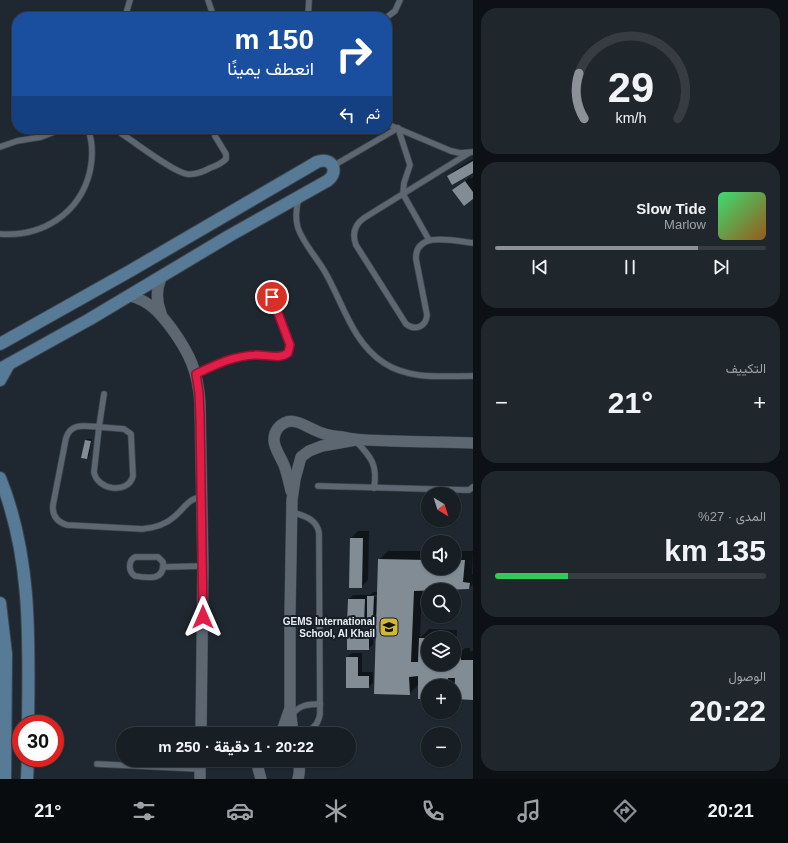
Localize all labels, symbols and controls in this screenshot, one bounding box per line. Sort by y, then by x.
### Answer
text: 150 m [235,24,314,55]
icon: right [328,28,380,80]
text: انعطف يمينًا [227,59,314,79]
text: 29 [607,64,654,111]
icon: left [336,104,358,126]
text: ثم [366,105,380,122]
text: km/h [615,110,646,126]
text: Slow Tide [636,200,706,217]
text: Marlow [664,217,706,232]
icon: previous [529,256,551,278]
icon: pause [619,256,641,278]
icon: next [710,256,732,278]
pin [255,280,289,314]
icon: arrive [261,286,283,308]
text: التكييف [726,361,766,376]
text: 21° [608,386,653,419]
text: − [495,390,508,415]
text: + [753,390,766,415]
north arrow [421,487,461,527]
map controls [421,487,461,767]
text: المدى · 27% [698,509,766,524]
text: 135 km [664,534,766,567]
button: sound [421,535,461,575]
button: search [421,583,461,623]
position arrow [182,596,224,638]
place label: GEMS International School, Al Khail [283,616,375,639]
school or university icon: GEMS International School, Al Khail [378,616,400,638]
button: layers [421,631,461,671]
text: الوصول [728,669,766,684]
button: + [421,679,461,719]
text: 20:22 [689,694,766,727]
speed limit sign: 30 [12,715,64,767]
button: − [421,727,461,767]
text: 20:22 · 1 دقيقة · 250 m [158,738,314,755]
icon: filters [130,797,158,825]
icon: car [226,797,254,825]
icon: climate [322,797,350,825]
icon: phone [419,797,447,825]
icon: music [515,797,543,825]
icon: directions [611,797,639,825]
text: 21° [34,801,62,821]
text: 20:21 [708,801,754,821]

